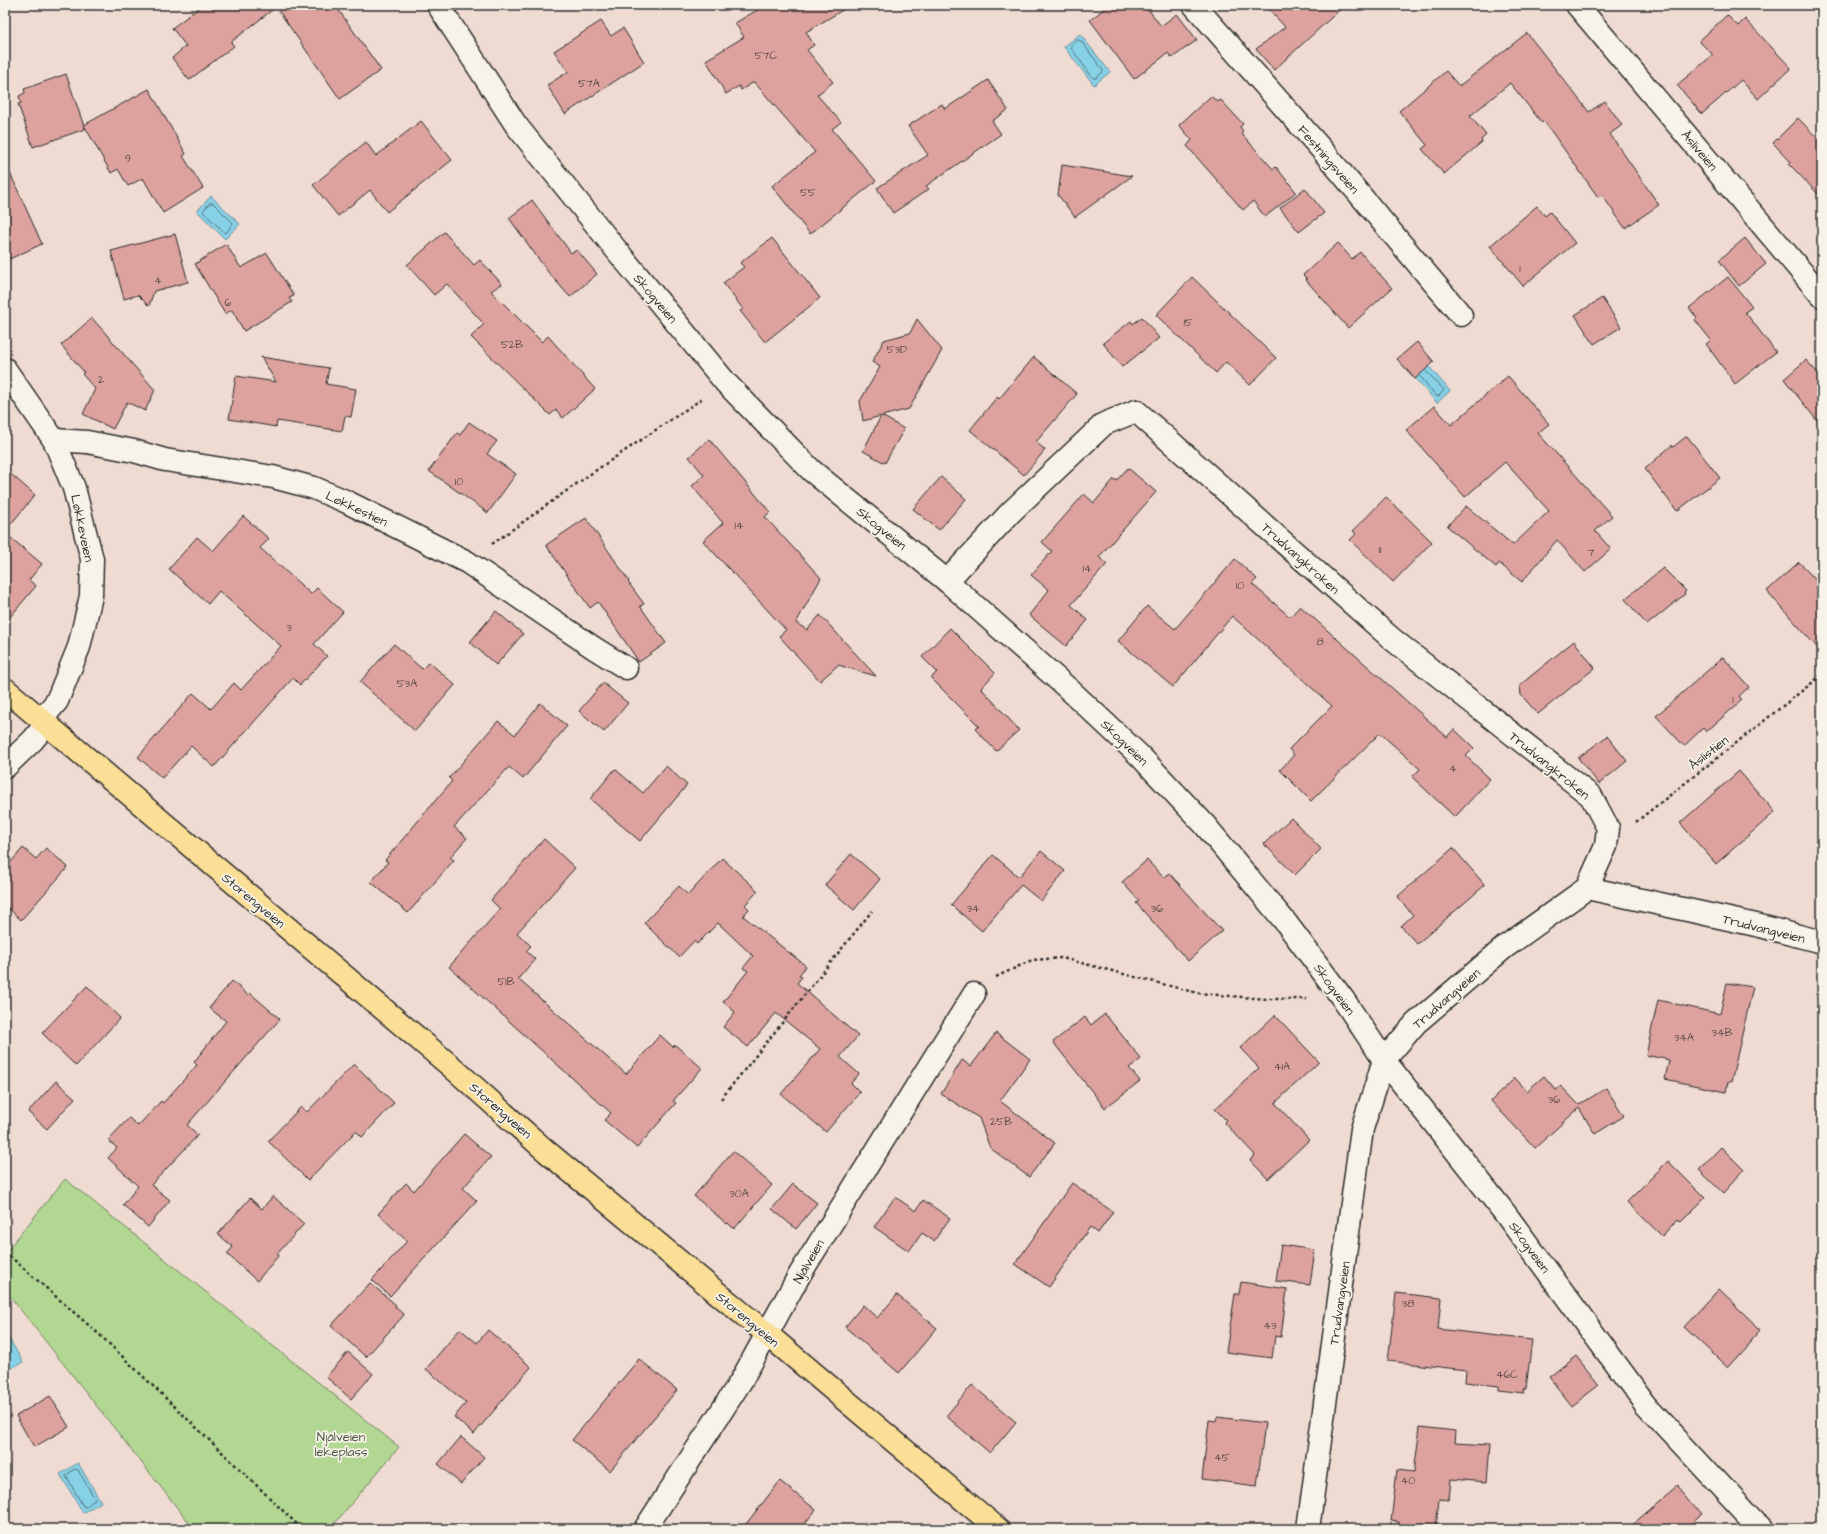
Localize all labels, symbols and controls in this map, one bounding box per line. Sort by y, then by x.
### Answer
house number: 57C [755,48,777,63]
house number: 57A [578,76,600,91]
street label: Festningsveien [1293,122,1363,199]
street label: Åsliveien [1677,126,1722,175]
house number: 9 [125,151,131,166]
house number: 55 [800,185,816,200]
house number: 1 [1519,261,1521,276]
street label: Skogveien [628,270,682,328]
house number: 4 [154,273,162,288]
house number: 6 [225,295,232,310]
house number: 15 [1183,315,1193,330]
house number: 52B [501,337,523,352]
house number: 53D [887,342,907,357]
house number: 2 [98,372,105,387]
house number: 10 [455,474,463,489]
street label: Løkkestien [323,487,391,531]
street label: Løkkeveien [66,493,98,564]
street label: Skogveien [852,503,911,556]
house number: 14 [735,518,744,533]
street label: Trudvangkroken [1257,519,1344,600]
house number: 11 [1379,542,1382,557]
house number: 7 [1588,545,1595,560]
house number: 14 [1083,561,1092,576]
house number: 10 [1236,578,1244,593]
house number: 3 [286,620,292,635]
house number: 8 [1316,634,1324,649]
house number: 53A [397,676,417,691]
house number: 1 [1732,692,1734,707]
street label: Skogveien [1096,716,1152,771]
street label: Trudvangkroken [1505,728,1594,805]
street label: Åslistien [1685,731,1733,774]
house number: 4 [1449,761,1457,776]
street label: Storengveien [217,869,289,934]
house number: 34 [966,901,980,916]
house number: 36 [1151,901,1163,916]
street label: Trudvangveien [1720,910,1807,949]
street label: Skogveien [1309,960,1359,1020]
street label: Trudvangveien [1409,964,1485,1034]
house number: 51B [497,974,515,989]
house number: 34B [1712,1025,1733,1040]
house number: 34A [1674,1030,1694,1045]
house number: 41A [1274,1059,1290,1074]
street label: Storengveien [464,1079,536,1144]
house number: 36 [1548,1092,1560,1107]
house number: 25B [990,1114,1012,1129]
house number: 30A [729,1186,749,1201]
street label: Skogveien [1504,1218,1554,1278]
street label: Njålveien [789,1236,829,1287]
street label: Trudvangveien [1325,1260,1356,1346]
street label: Storengveien [711,1288,783,1353]
house number: 38 [1402,1296,1414,1311]
house number: 43 [1263,1318,1277,1333]
house number: 46C [1496,1367,1518,1382]
park label: Njålveien lekeplass [314,1428,368,1461]
house number: 45 [1214,1450,1230,1465]
house number: 40 [1401,1473,1415,1488]

